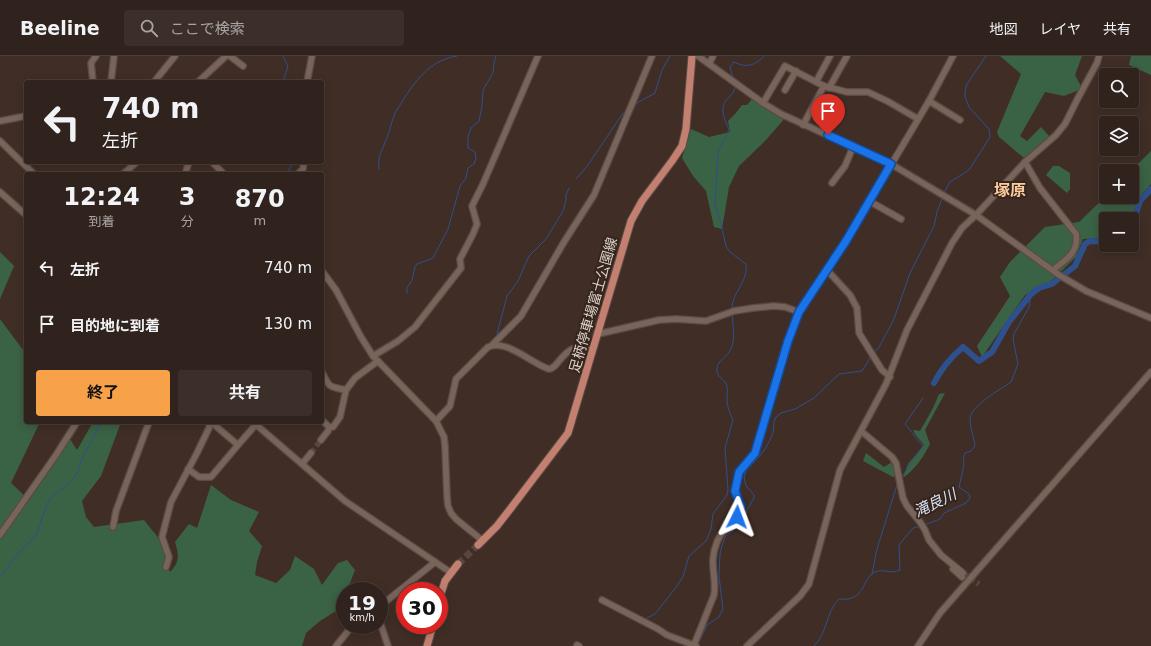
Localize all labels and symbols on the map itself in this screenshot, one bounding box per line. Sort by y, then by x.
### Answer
pin [811,94,845,135]
district label: 塚原 [994,181,1026,200]
street label: 足柄停車場富士公園線 [566,236,620,374]
water label: 滝良川 [911,484,961,521]
position arrow [716,496,758,538]
speed limit sign: 30 [396,582,448,634]

